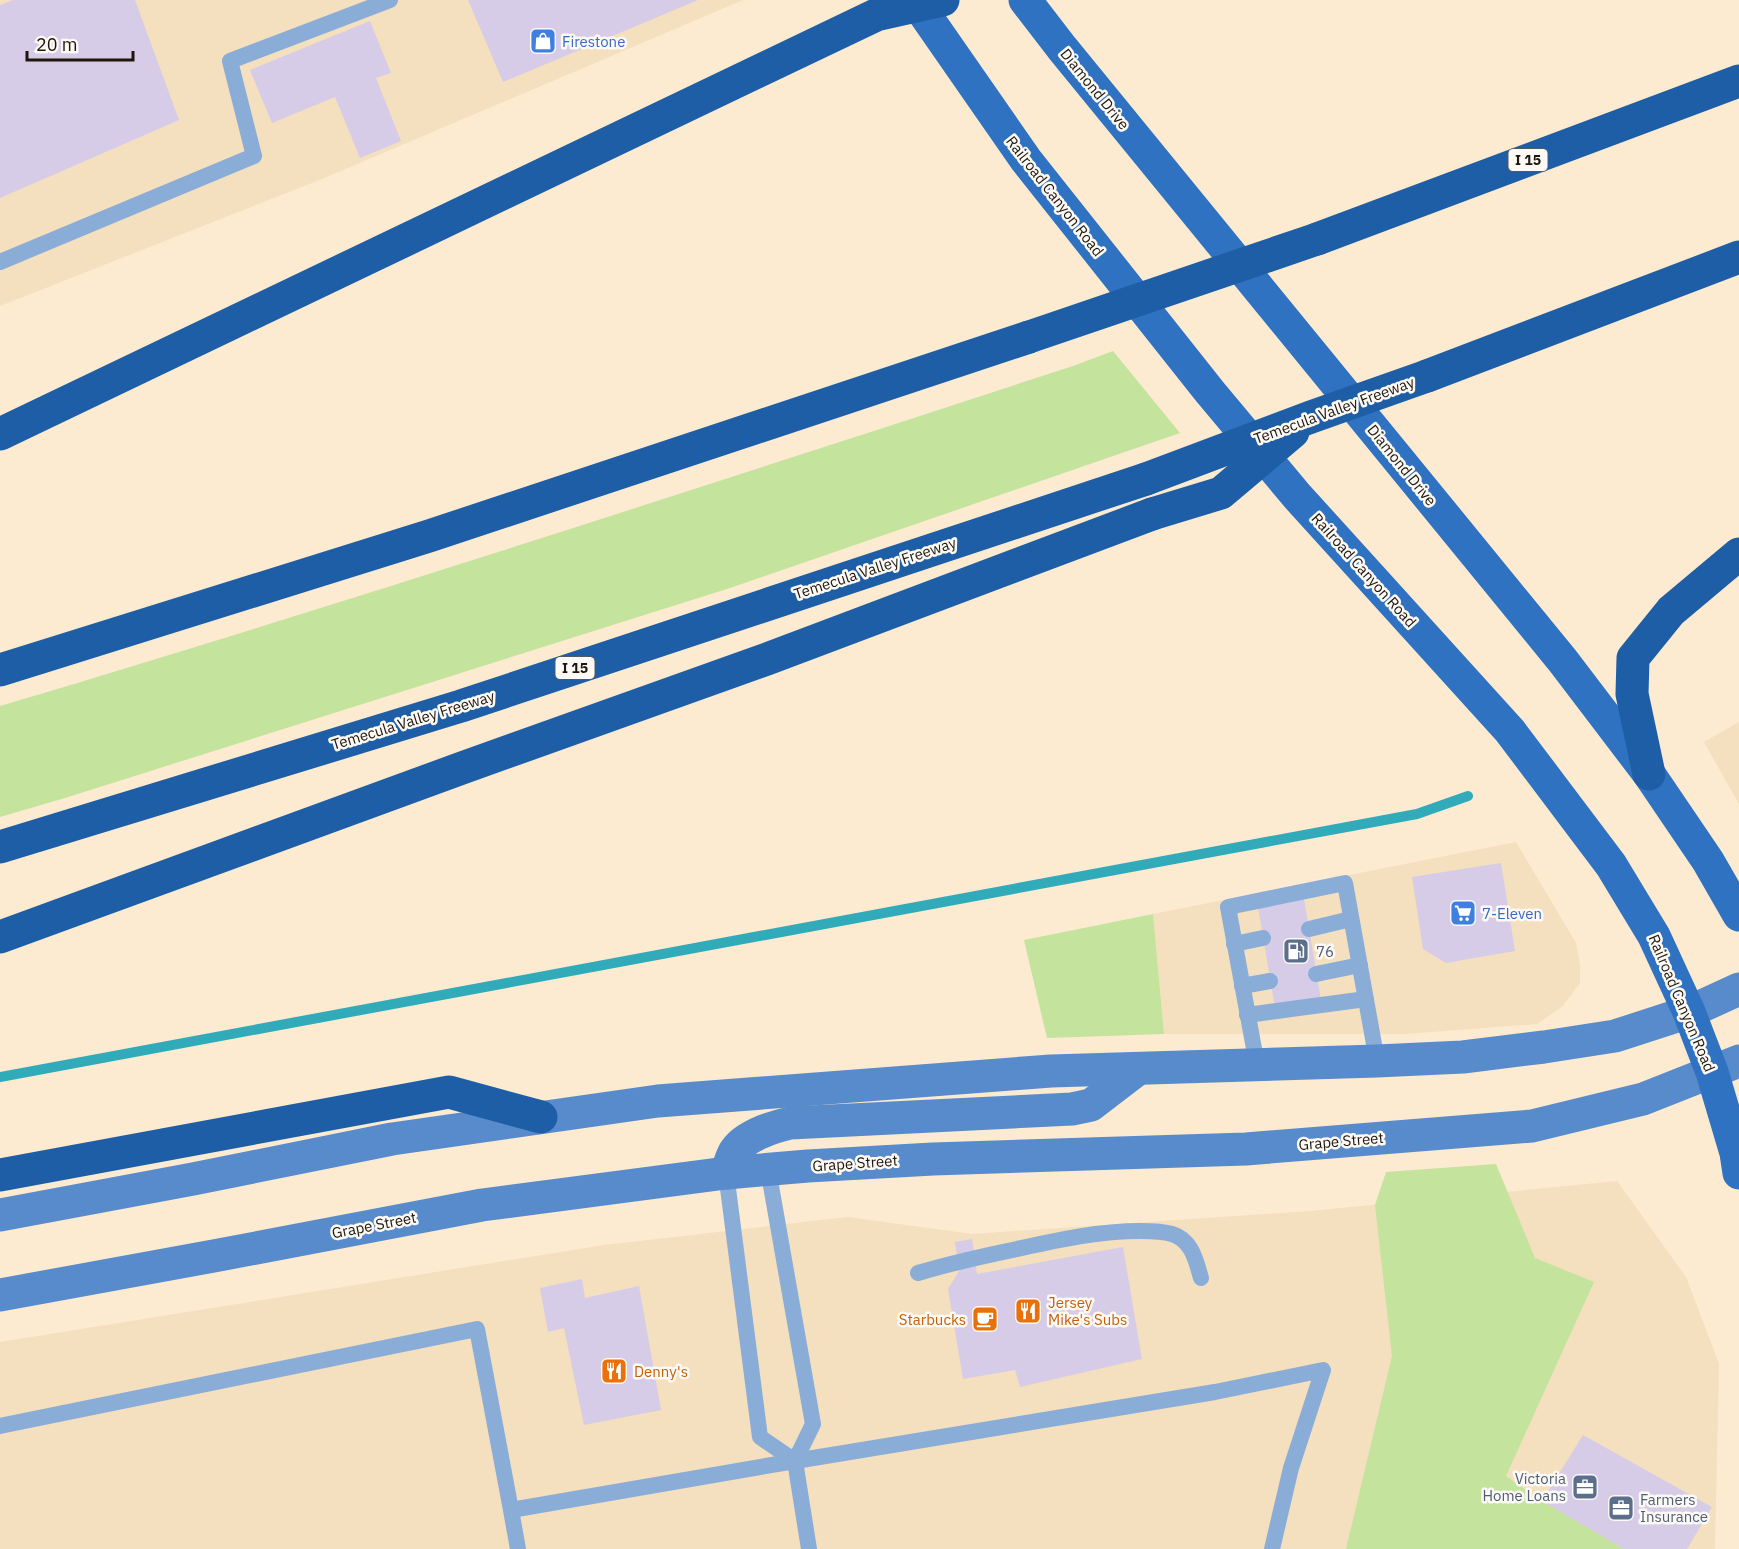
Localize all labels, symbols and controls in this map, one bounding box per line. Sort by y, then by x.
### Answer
scale bar [27,24,134,62]
shop icon: Firestone [528,26,558,56]
place label: Firestone [562,32,625,51]
text: 20 m [36,33,78,56]
street label: Diamond Drive [1056,45,1134,133]
street label: Railroad Canyon Road [1002,132,1108,260]
road number: I 15 [1508,149,1547,171]
street label: Temecula Valley Freeway [1251,372,1417,448]
street label: Diamond Drive [1363,421,1441,509]
street label: Railroad Canyon Road [1308,509,1420,631]
street label: Temecula Valley Freeway [791,533,959,603]
road number: I 15 [556,657,594,679]
street label: Temecula Valley Freeway [329,686,497,754]
supermarket icon: 7-Eleven [1448,898,1478,928]
place label: 7-Eleven [1482,904,1542,923]
street label: Railroad Canyon Road [1644,931,1720,1075]
fuel station icon: 76 [1281,936,1311,966]
place label: 76 [1316,942,1334,961]
street label: Grape Street [1298,1128,1384,1154]
street label: Grape Street [812,1151,898,1175]
street label: Grape Street [330,1208,418,1242]
place label: Jersey Mike's Subs [1048,1293,1127,1329]
restaurant icon: Jersey Mike's Subs [1013,1296,1043,1326]
cafe icon: Starbucks [970,1304,1000,1334]
place label: Starbucks [899,1310,966,1329]
restaurant icon: Denny's [599,1356,629,1386]
place label: Denny's [634,1362,688,1381]
place label: Victoria Home Loans [1483,1469,1566,1505]
office icon: Victoria Home Loans [1570,1472,1600,1502]
place label: Farmers Insurance [1640,1490,1708,1526]
office icon: Farmers Insurance [1606,1493,1636,1523]

